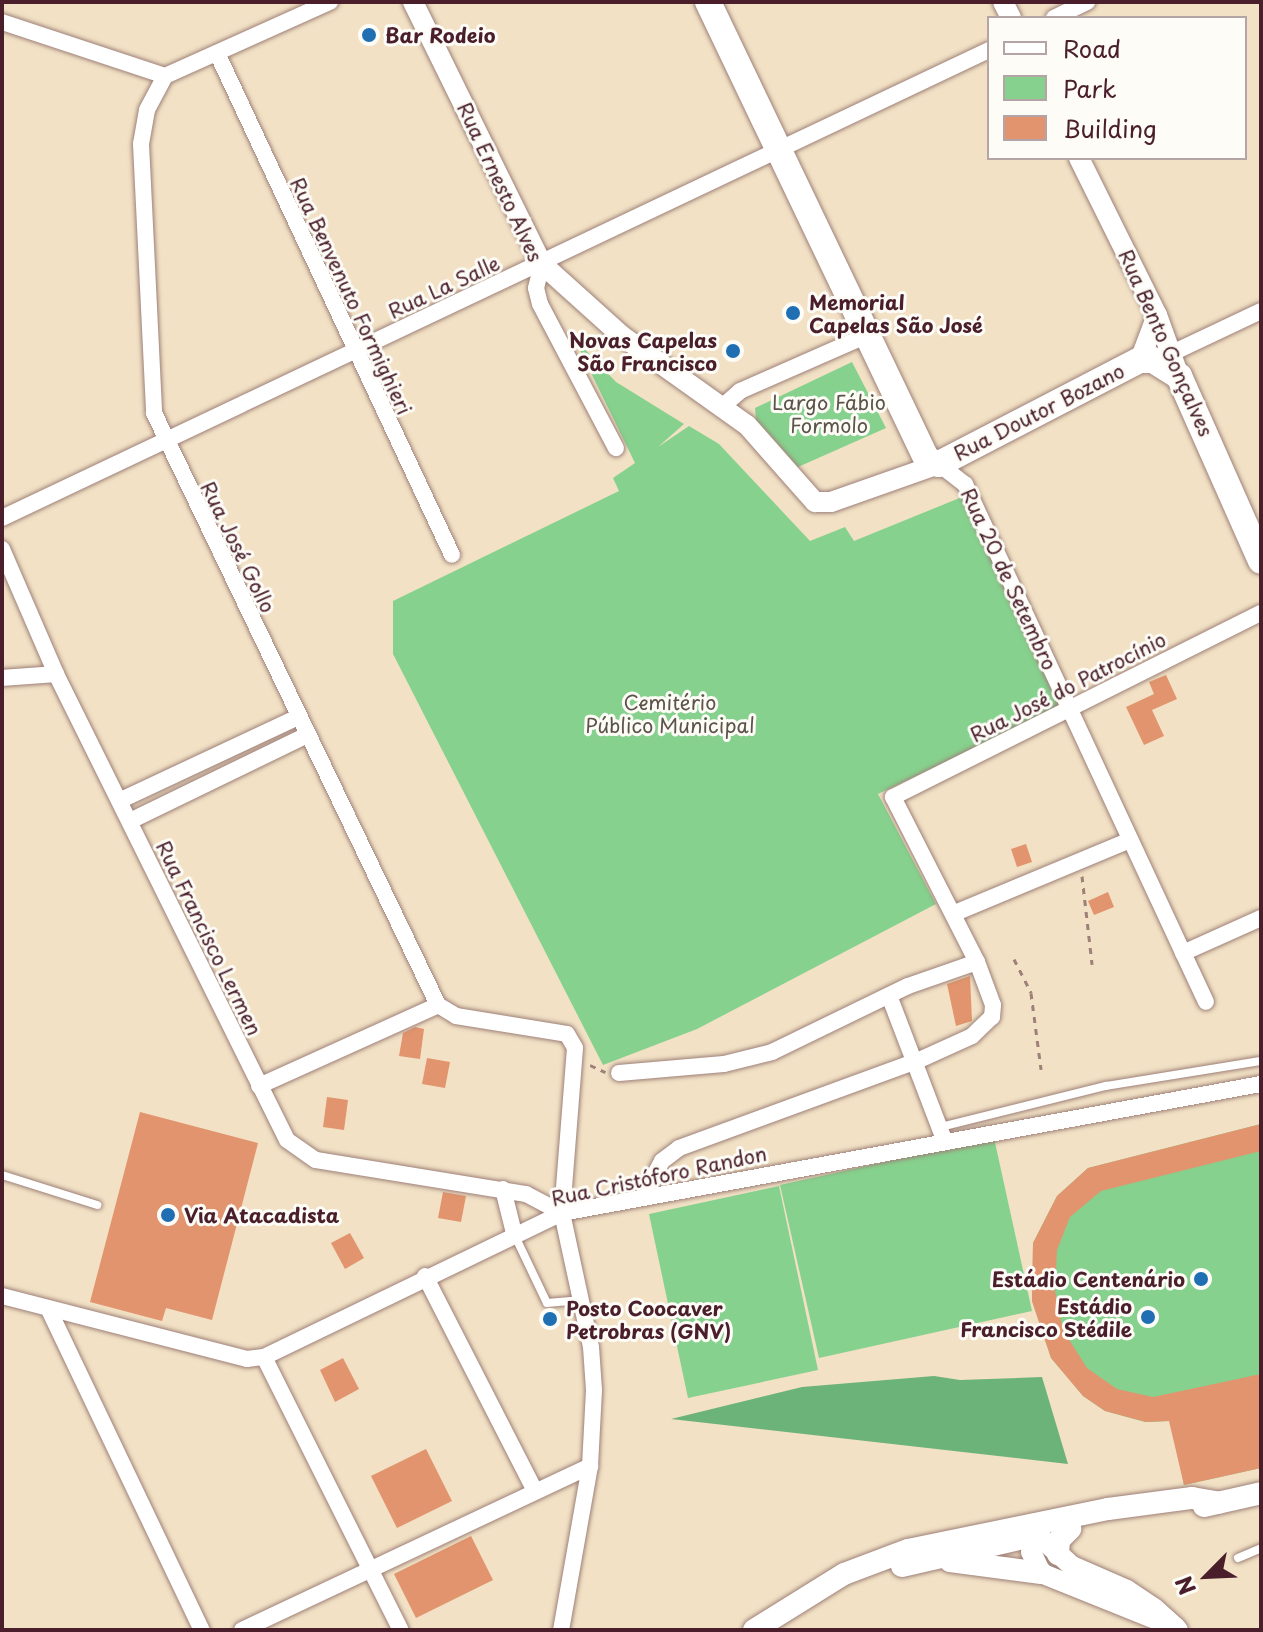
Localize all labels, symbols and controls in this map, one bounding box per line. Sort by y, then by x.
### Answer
legend [987,16,1247,160]
place label: Bar Rodeio [385,23,494,47]
marker: Bar Rodeio [360,26,378,44]
text: Road [1063,30,1121,66]
text: Park [1063,70,1117,106]
street label: Rua Ernesto Alves [452,98,548,266]
text: Building [1063,110,1157,146]
street label: Rua Benvenuto Formighieri [285,173,417,419]
street label: Rua Bento Gonçalves [1113,245,1219,441]
street label: Rua La Salle [384,250,504,324]
place label: Memorial Capelas São José [809,290,983,337]
marker: Memorial Capelas São José [784,304,802,322]
place label: Novas Capelas São Francisco [569,328,717,375]
marker: Novas Capelas São Francisco [724,342,742,360]
street label: Rua Doutor Bozano [950,359,1128,465]
park label: Largo Fábio Formolo [772,390,886,437]
street label: Rua José Gollo [196,477,280,617]
street label: Rua 20 de Setembro [956,483,1062,675]
street label: Rua José do Patrocínio [965,627,1171,747]
park label: Cemitério Público Municipal [585,690,755,737]
street label: Rua Francisco Lermen [151,836,267,1040]
street label: Rua Cristóforo Randon [549,1141,769,1211]
place label: Via Atacadista [184,1203,338,1227]
marker: Via Atacadista [159,1206,177,1224]
place label: Estádio Centenário [991,1267,1185,1291]
marker: Estádio Centenário [1192,1270,1210,1288]
place label: Estádio Francisco Stédile [961,1294,1132,1341]
place label: Posto Coocaver Petrobras (GNV) [566,1296,732,1343]
marker: Estádio Francisco Stédile [1139,1308,1157,1326]
marker: Posto Coocaver Petrobras (GNV) [541,1310,559,1328]
north arrow [1167,1536,1247,1616]
text: N [1166,1571,1203,1601]

